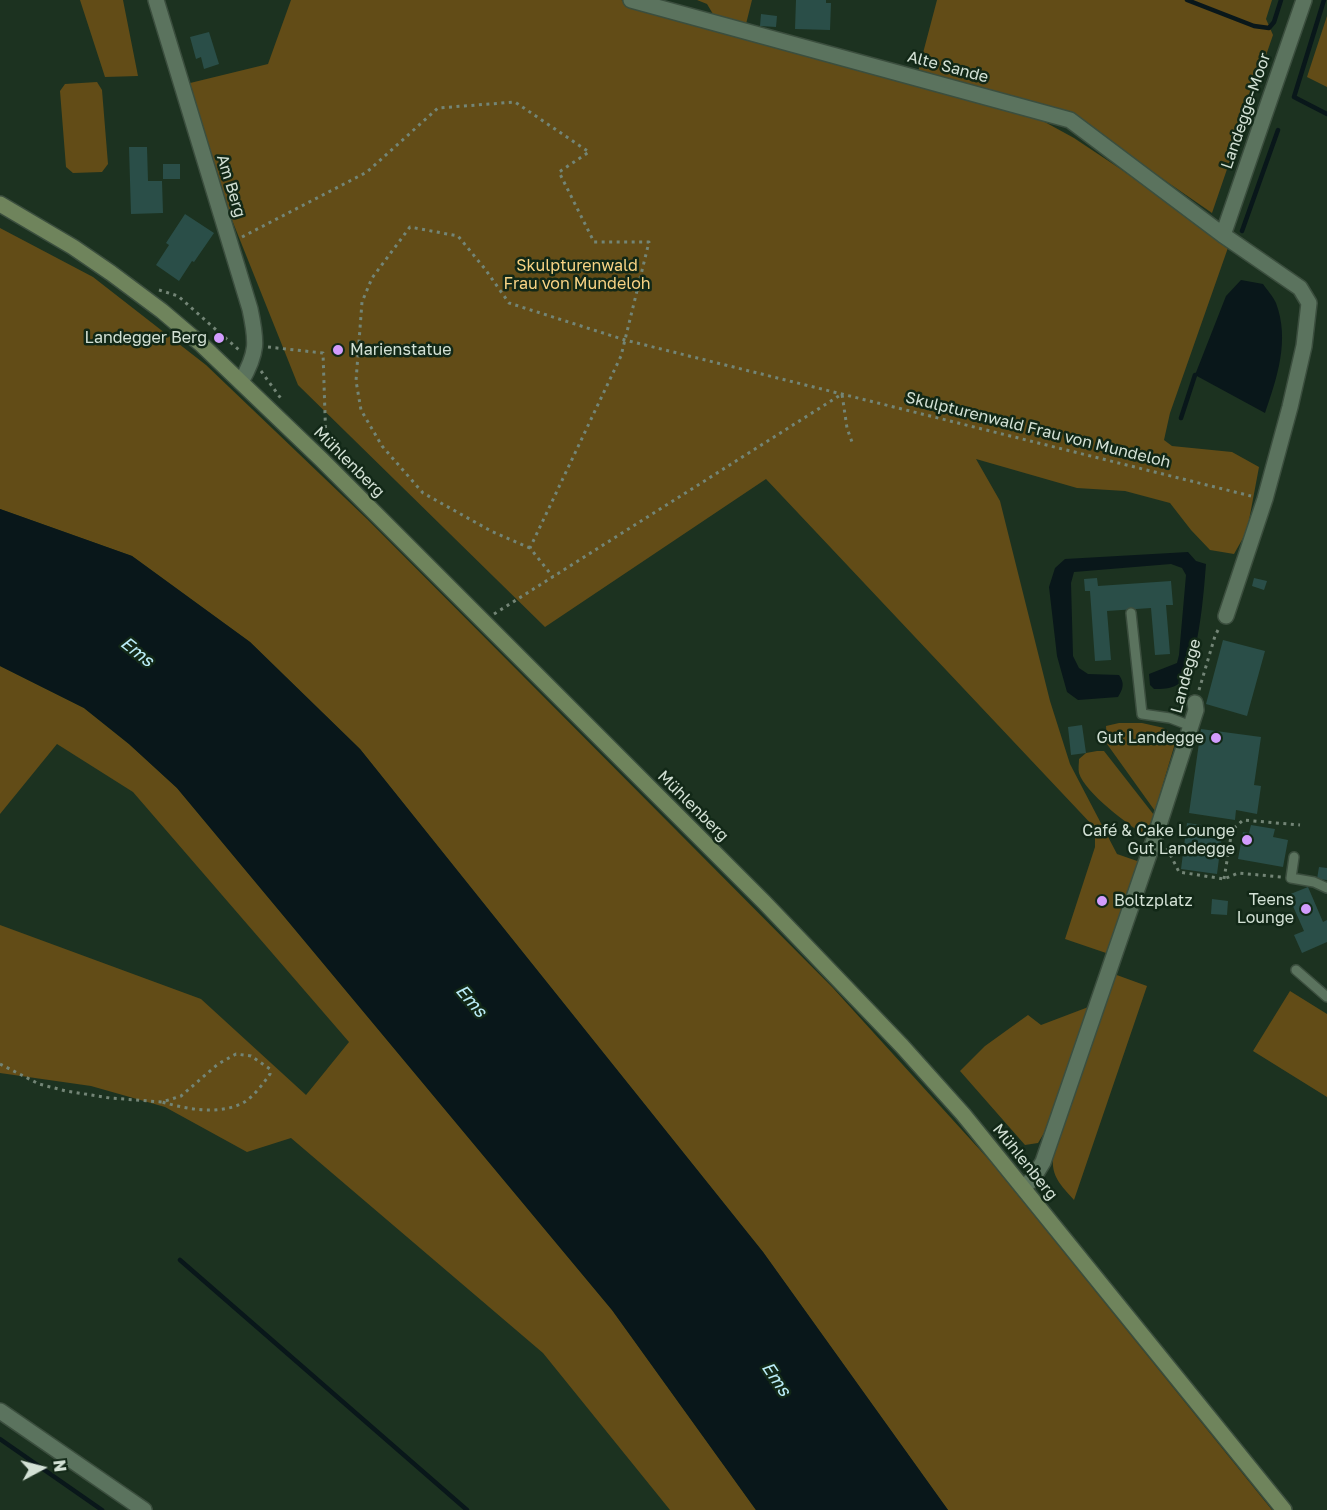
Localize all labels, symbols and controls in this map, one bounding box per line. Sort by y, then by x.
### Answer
street label: Alte Sande [905,47,991,87]
street label: Landegge-Moor [1217,50,1275,172]
street label: Am Berg [212,152,250,220]
park label: Skulpturenwald Frau von Mundeloh [503,256,651,294]
place label: Landegger Berg [85,328,207,348]
marker: Landegger Berg [212,331,226,345]
place label: Marienstatue [350,340,452,360]
marker: Marienstatue [331,343,345,357]
street label: Skulpturenwald Frau von Mundeloh [903,388,1173,472]
street label: Mühlenberg [310,423,388,501]
water label: Ems [116,632,158,672]
street label: Landegge [1167,637,1205,715]
place label: Gut Landegge [1096,728,1204,748]
marker: Gut Landegge [1209,731,1223,745]
street label: Mühlenberg [654,767,732,845]
place label: Café & Cake Lounge Gut Landegge [1082,821,1235,859]
marker: Café & Cake Lounge Gut Landegge [1240,833,1254,847]
place label: Teens Lounge [1237,890,1294,928]
place label: Boltzplatz [1114,891,1193,911]
marker: Boltzplatz [1095,894,1109,908]
marker: Teens Lounge [1299,902,1313,916]
water label: Ems [451,980,491,1022]
street label: Mühlenberg [988,1120,1062,1204]
water label: Ems [757,1358,795,1400]
north arrow [12,1438,72,1498]
text: N [49,1459,71,1473]

